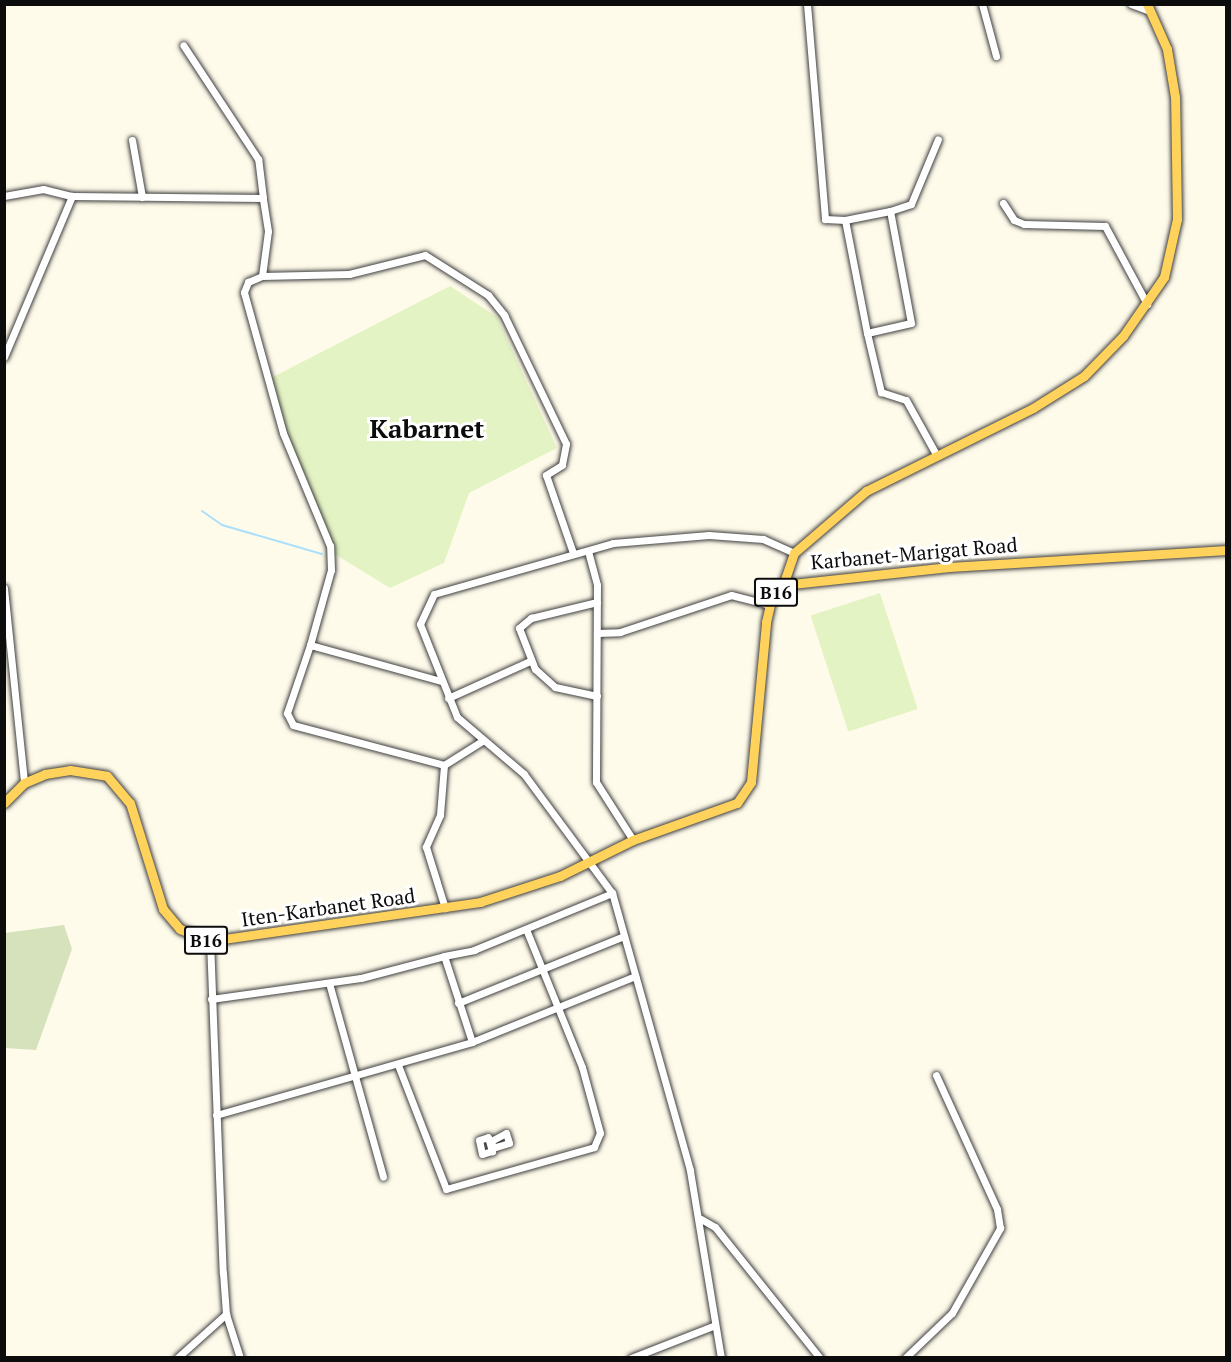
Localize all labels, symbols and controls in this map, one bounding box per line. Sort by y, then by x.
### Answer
district label: Kabarnet [370,413,484,445]
street label: Karbanet-Marigat Road [810,532,1018,574]
road number: B16 [754,577,798,607]
street label: Iten-Karbanet Road [239,883,417,931]
road number: B16 [184,925,228,955]

